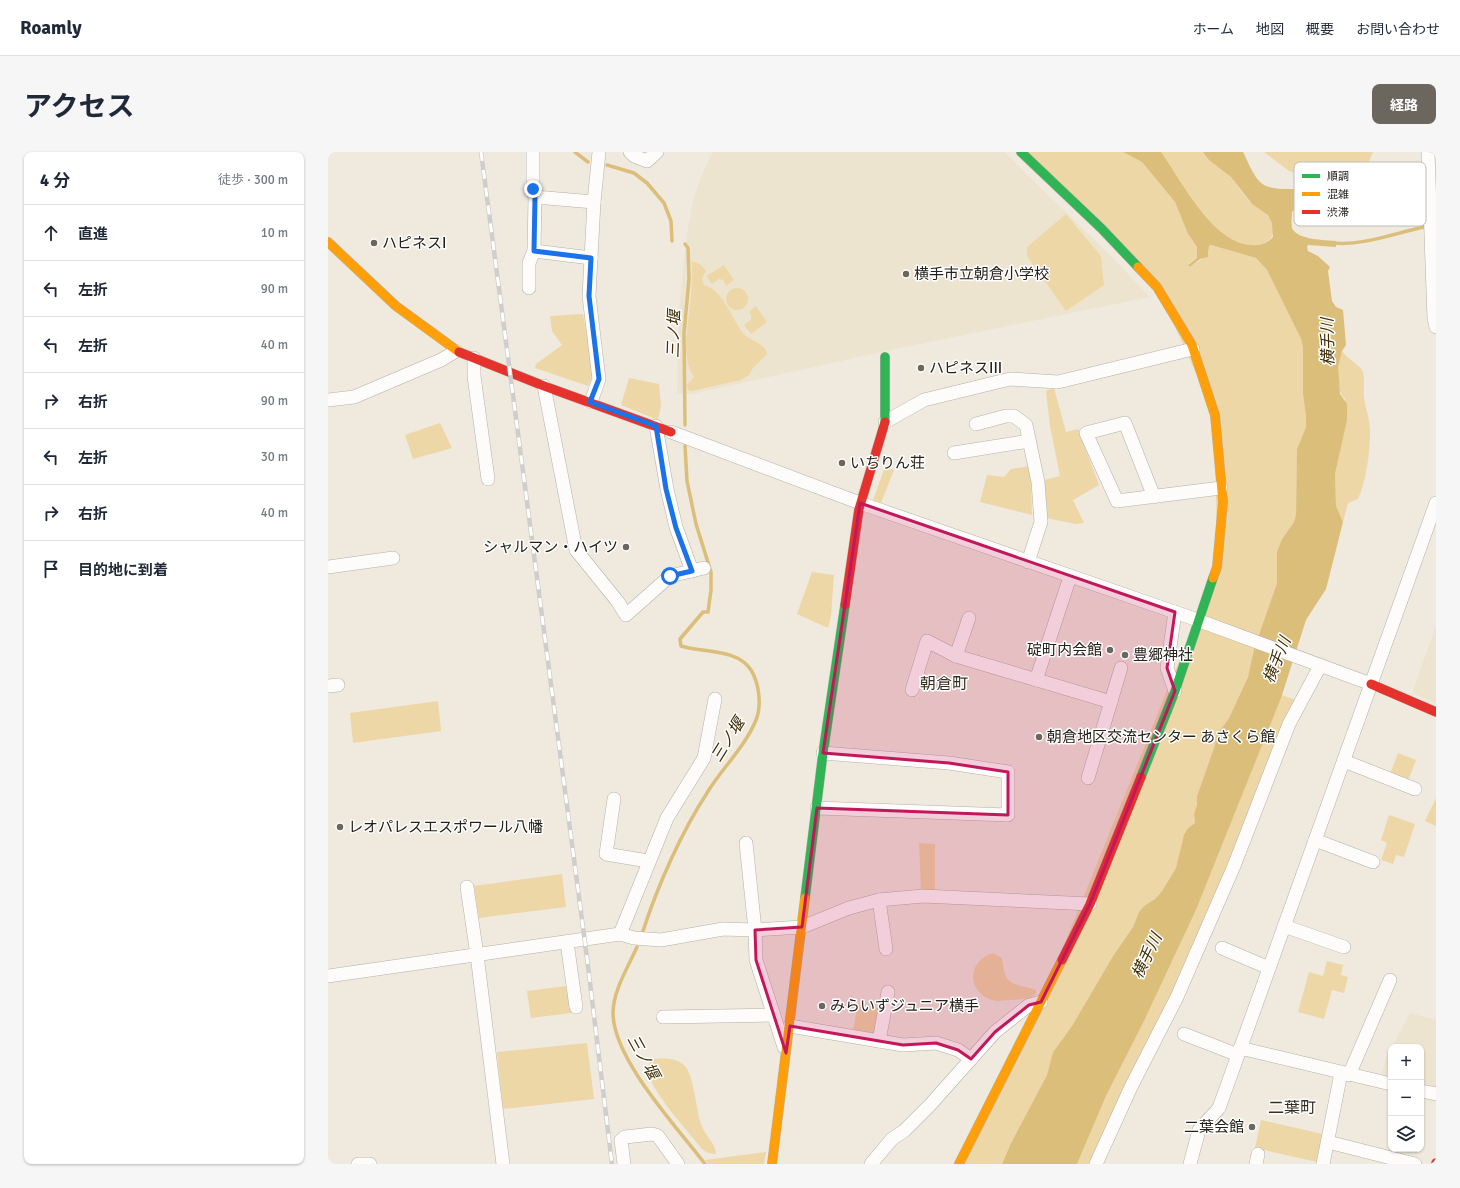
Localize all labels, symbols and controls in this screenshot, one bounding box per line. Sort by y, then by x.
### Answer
text: Roamly [20,16,82,40]
text: ホーム [1192,21,1234,38]
text: 地図 [1256,21,1284,38]
text: 概要 [1306,21,1334,38]
text: お問い合わせ [1356,21,1440,38]
button: 経路 [1372,84,1436,124]
text: アクセス [24,90,135,124]
legend [1294,162,1426,226]
text: 4 分 [40,170,70,191]
text: 順調 [1327,170,1349,183]
text: 徒歩 · 300 m [218,172,288,188]
route end [524,180,542,198]
text: 混雑 [1327,188,1349,201]
text: 渋滞 [1327,206,1349,219]
icon: ahead [40,222,62,244]
text: 直進 [78,225,108,243]
text: 10 m [261,225,288,241]
place label: ハピネスI [382,234,446,252]
marker: ハピネスI [369,238,379,248]
place label: 横手市立朝倉小学校 [914,265,1049,283]
marker: 横手市立朝倉小学校 [901,269,911,279]
icon: left [40,278,62,300]
text: 左折 [78,281,108,299]
text: 90 m [261,281,288,297]
water label: 三ノ堰 [663,307,685,358]
water label: 横手川 [1318,316,1338,366]
icon: left [40,334,62,356]
text: 左折 [78,337,108,355]
text: 40 m [261,337,288,353]
place label: ハピネスIII [929,359,1002,377]
marker: ハピネスIII [916,363,926,373]
icon: right [40,390,62,412]
text: 右折 [78,393,108,411]
text: 90 m [261,393,288,409]
icon: left [40,446,62,468]
text: 左折 [78,449,108,467]
text: 30 m [261,449,288,465]
place label: いちりん荘 [850,454,925,472]
marker: いちりん荘 [837,458,847,468]
icon: right [40,502,62,524]
text: 右折 [78,505,108,523]
text: 40 m [261,505,288,521]
place label: シャルマン・ハイツ [483,538,618,556]
marker: シャルマン・ハイツ [621,542,631,552]
icon: arrive [40,558,62,580]
text: 目的地に到着 [78,561,168,579]
route start [661,567,679,585]
water label: 横手川 [1259,632,1296,686]
place label: 碇町内会館 [1027,641,1102,659]
marker: 碇町内会館 [1105,645,1115,655]
place label: 豊郷神社 [1133,646,1193,664]
marker: 豊郷神社 [1120,650,1130,660]
district label: 朝倉町 [920,674,968,694]
water label: 三ノ堰 [707,712,751,766]
place label: 朝倉地区交流センター あさくら館 [1047,728,1275,746]
marker: 朝倉地区交流センター あさくら館 [1034,732,1044,742]
place label: レオパレスエスポワール八幡 [348,818,543,836]
marker: レオパレスエスポワール八幡 [335,822,345,832]
water label: 横手川 [1127,928,1167,982]
place label: みらいずジュニア横手 [830,997,979,1015]
marker: みらいずジュニア横手 [817,1001,827,1011]
water label: 三ノ堰 [623,1031,665,1085]
map controls [1388,1044,1424,1152]
button: + [1388,1044,1424,1080]
button: − [1388,1080,1424,1116]
district label: 二葉町 [1268,1098,1316,1118]
button: layers [1388,1116,1424,1152]
place label: 二葉会館 [1184,1118,1244,1136]
marker: 二葉会館 [1247,1122,1257,1132]

